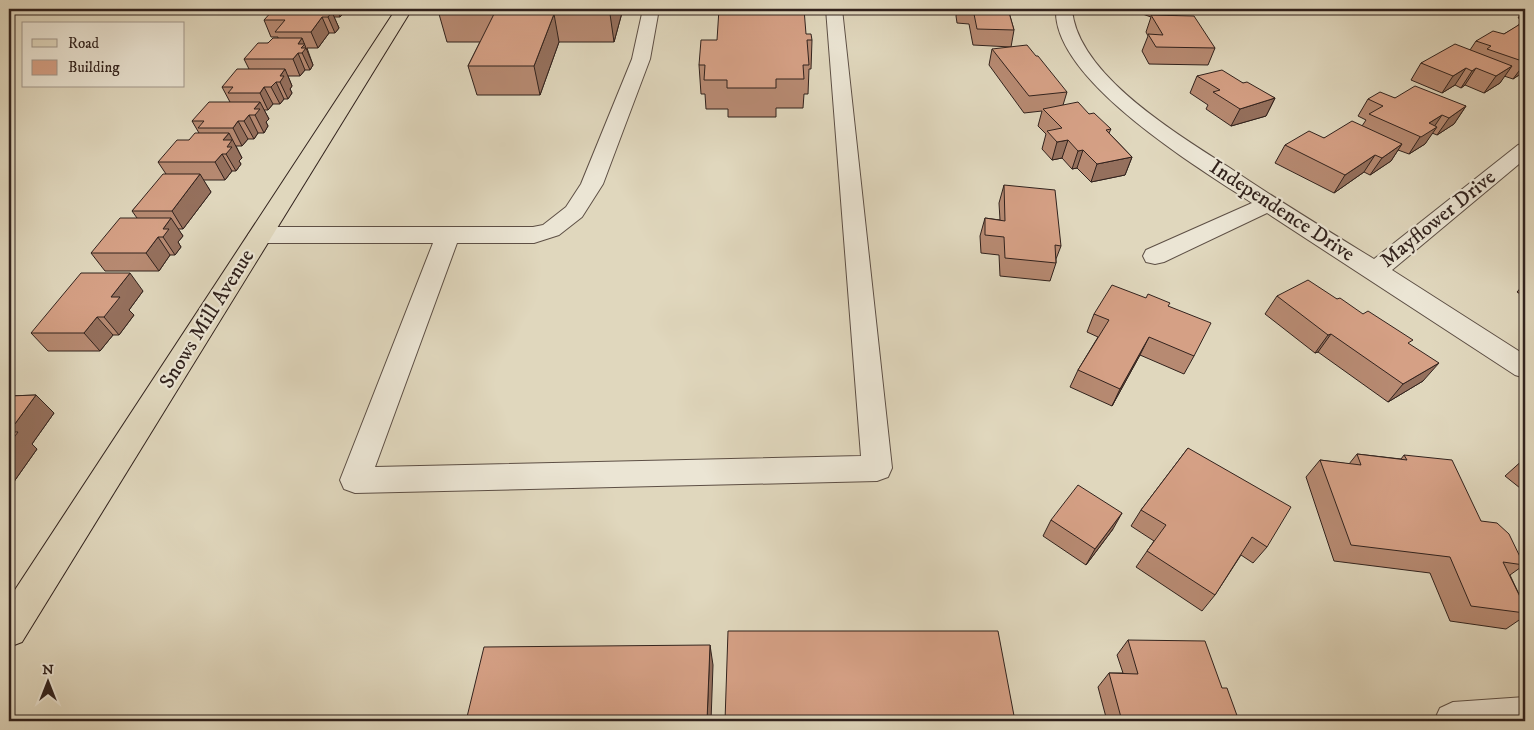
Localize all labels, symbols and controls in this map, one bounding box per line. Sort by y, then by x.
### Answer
legend [22,22,185,88]
text: Road [68,34,100,53]
text: Building [68,58,120,77]
street label: Independence Drive [1204,154,1360,268]
street label: Mayflower Drive [1375,164,1501,274]
street label: Snows Mill Avenue [154,244,260,393]
north arrow [22,658,72,708]
text: N [42,661,54,679]

